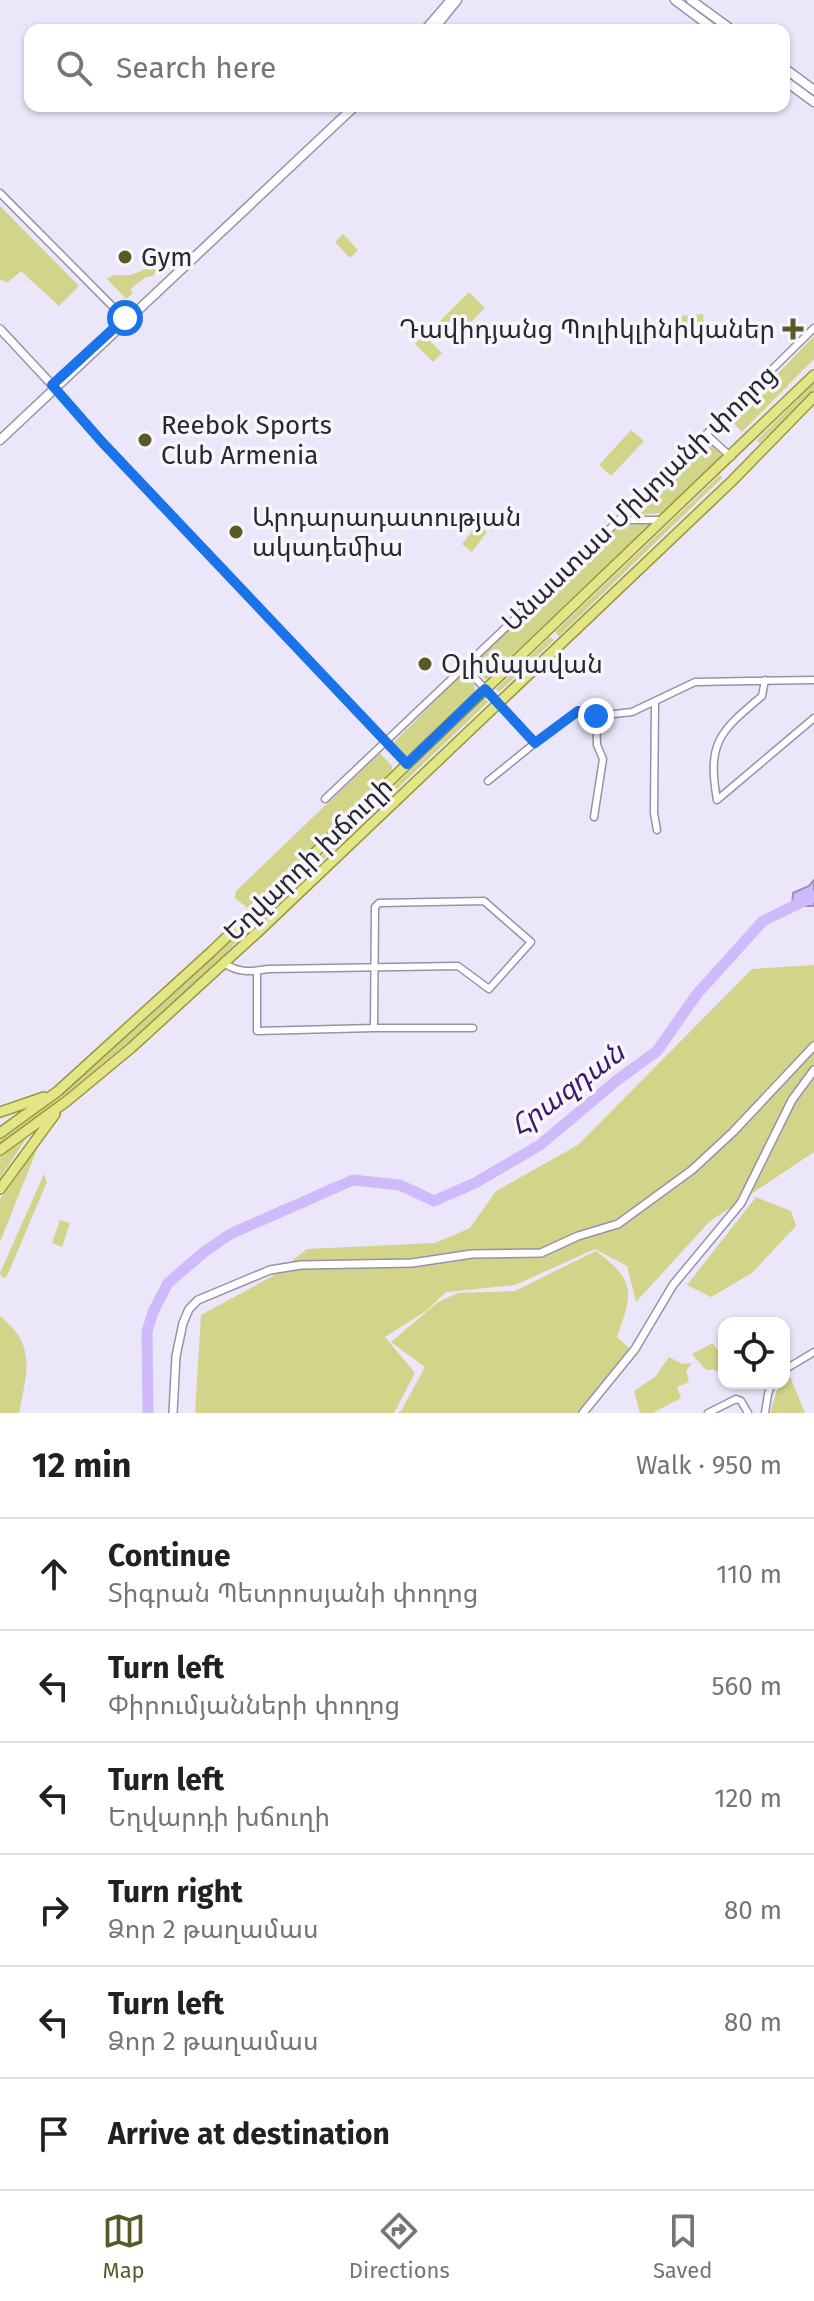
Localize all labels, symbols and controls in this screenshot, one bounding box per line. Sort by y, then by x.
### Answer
search box [24,24,790,112]
icon: search [52,46,96,90]
text: Search here [116,50,276,86]
place label: Gym [141,242,192,273]
marker: Gym [116,248,134,266]
route start [107,300,143,336]
place label: Դավիդյանց Պոլիկլինիկաներ [399,314,775,345]
marker: Դավիդյանց Պոլիկլինիկաներ [782,318,804,340]
street label: Անաստաս Միկոյանի փողոց [496,359,783,638]
place label: Reebok Sports Club Armenia [161,410,332,471]
marker: Reebok Sports Club Armenia [136,431,154,449]
place label: Արդարադատության ակադեմիա [252,502,521,563]
marker: Արդարադատության ակադեմիա [227,523,245,541]
place label: Օլիմպավան [441,649,603,680]
marker: Օլիմպավան [416,655,434,673]
route end [578,698,614,734]
street label: Եղվարդի խճուղի [218,771,399,948]
water label: Հրազդան [504,1035,632,1143]
map controls [718,1317,790,1389]
button: locate [718,1317,790,1389]
text: 12 min [32,1445,131,1486]
text: Walk · 950 m [636,1450,782,1481]
text: Continue [108,1538,231,1574]
icon: ahead [32,1552,76,1596]
text: 110 m [716,1559,782,1590]
text: Տիգրան Պետրոսյանի փողոց [108,1578,478,1609]
text: Turn left [108,1650,224,1686]
icon: left [32,1664,76,1708]
text: 560 m [711,1671,782,1702]
text: Փիրումյանների փողոց [108,1690,400,1721]
text: Turn left [108,1762,224,1798]
icon: left [32,1776,76,1820]
text: 120 m [714,1783,782,1814]
text: Եղվարդի խճուղի [108,1802,330,1833]
text: Turn right [108,1874,243,1910]
icon: right [32,1888,76,1932]
text: 80 m [724,1895,782,1926]
text: Ձոր 2 թաղամաս [108,1914,318,1945]
text: Turn left [108,1986,224,2022]
icon: left [32,2000,76,2044]
text: 80 m [724,2007,782,2038]
text: Ձոր 2 թաղամաս [108,2026,318,2057]
icon: arrive [32,2112,76,2156]
text: Arrive at destination [108,2116,390,2152]
tab: Map [102,2209,146,2284]
tab: Directions [349,2209,450,2284]
tab: Saved [653,2209,712,2284]

